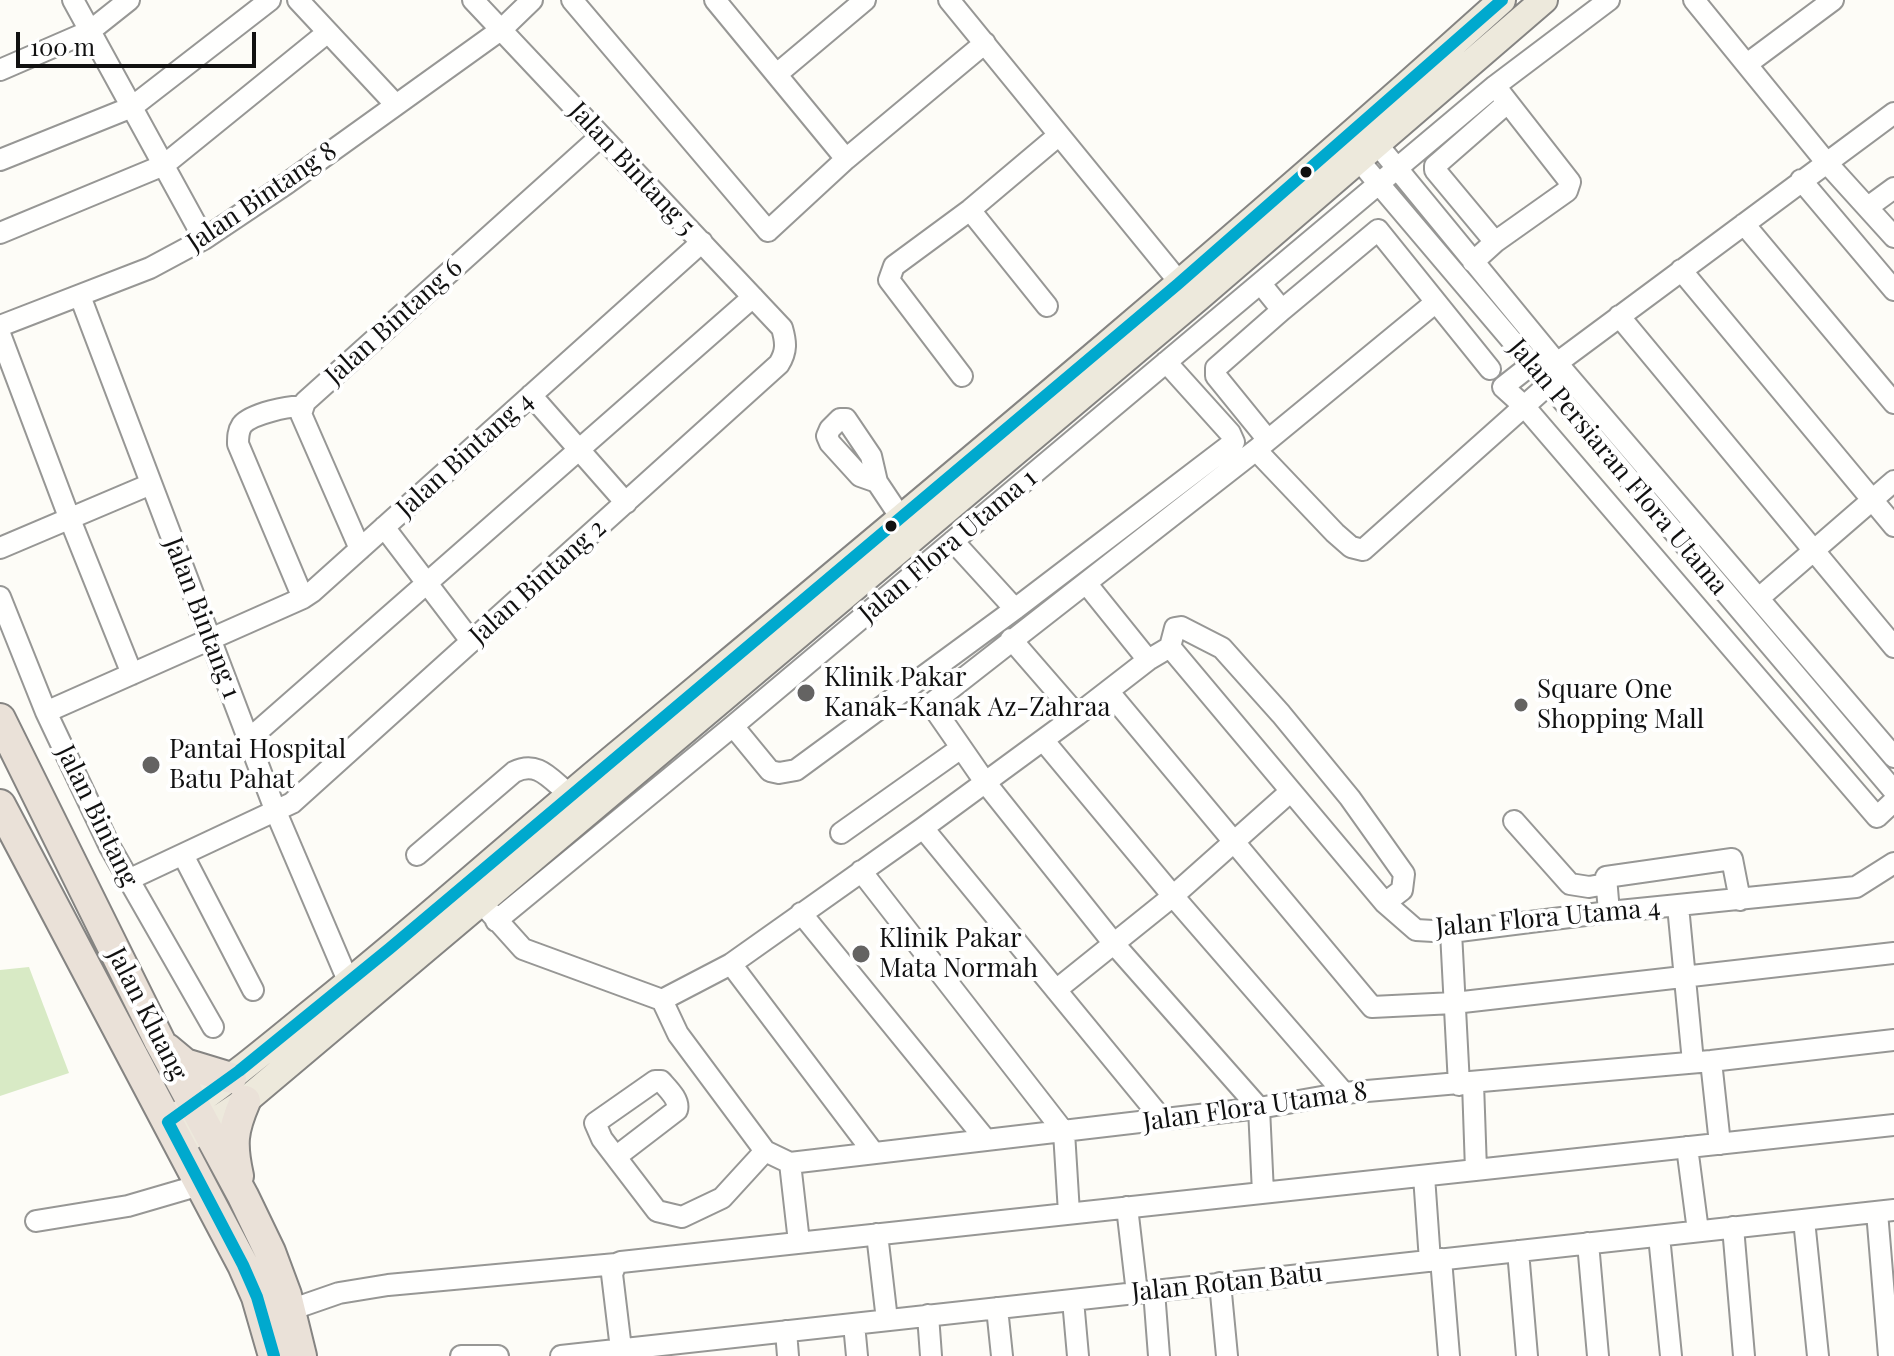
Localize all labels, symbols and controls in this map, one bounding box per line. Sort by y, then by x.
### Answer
scale bar [20,16,260,66]
text: 100 m [30,30,95,62]
street label: Jalan Bintang 5 [562,96,702,242]
street label: Jalan Bintang 8 [181,136,343,258]
unlabelled marker [1298,164,1314,180]
street label: Jalan Bintang 6 [319,252,469,392]
street label: Jalan Persiaran Flora Utama [1502,333,1734,601]
street label: Jalan Bintang 4 [390,386,540,524]
street label: Jalan Flora Utama 1 [853,463,1043,629]
street label: Jalan Bintang 2 [463,513,613,651]
unlabelled marker [883,518,899,534]
street label: Jalan Bintang 1 [157,533,247,703]
place label: Klinik Pakar Kanak-Kanak Az-Zahraa [824,662,1110,724]
place label: Square One Shopping Mall [1537,674,1704,736]
marker: Klinik Pakar Kanak-Kanak Az-Zahraa [795,682,817,704]
marker: Square One Shopping Mall [1512,696,1530,714]
place label: Pantai Hospital Batu Pahat [169,734,346,796]
street label: Jalan Bintang [49,740,145,892]
marker: Pantai Hospital Batu Pahat [140,754,162,776]
street label: Jalan Flora Utama 4 [1434,893,1662,943]
place label: Klinik Pakar Mata Normah [879,923,1038,984]
street label: Jalan Kluang [100,942,194,1086]
marker: Klinik Pakar Mata Normah [850,943,872,965]
street label: Jalan Flora Utama 8 [1141,1076,1369,1138]
street label: Jalan Rotan Batu [1130,1257,1324,1309]

